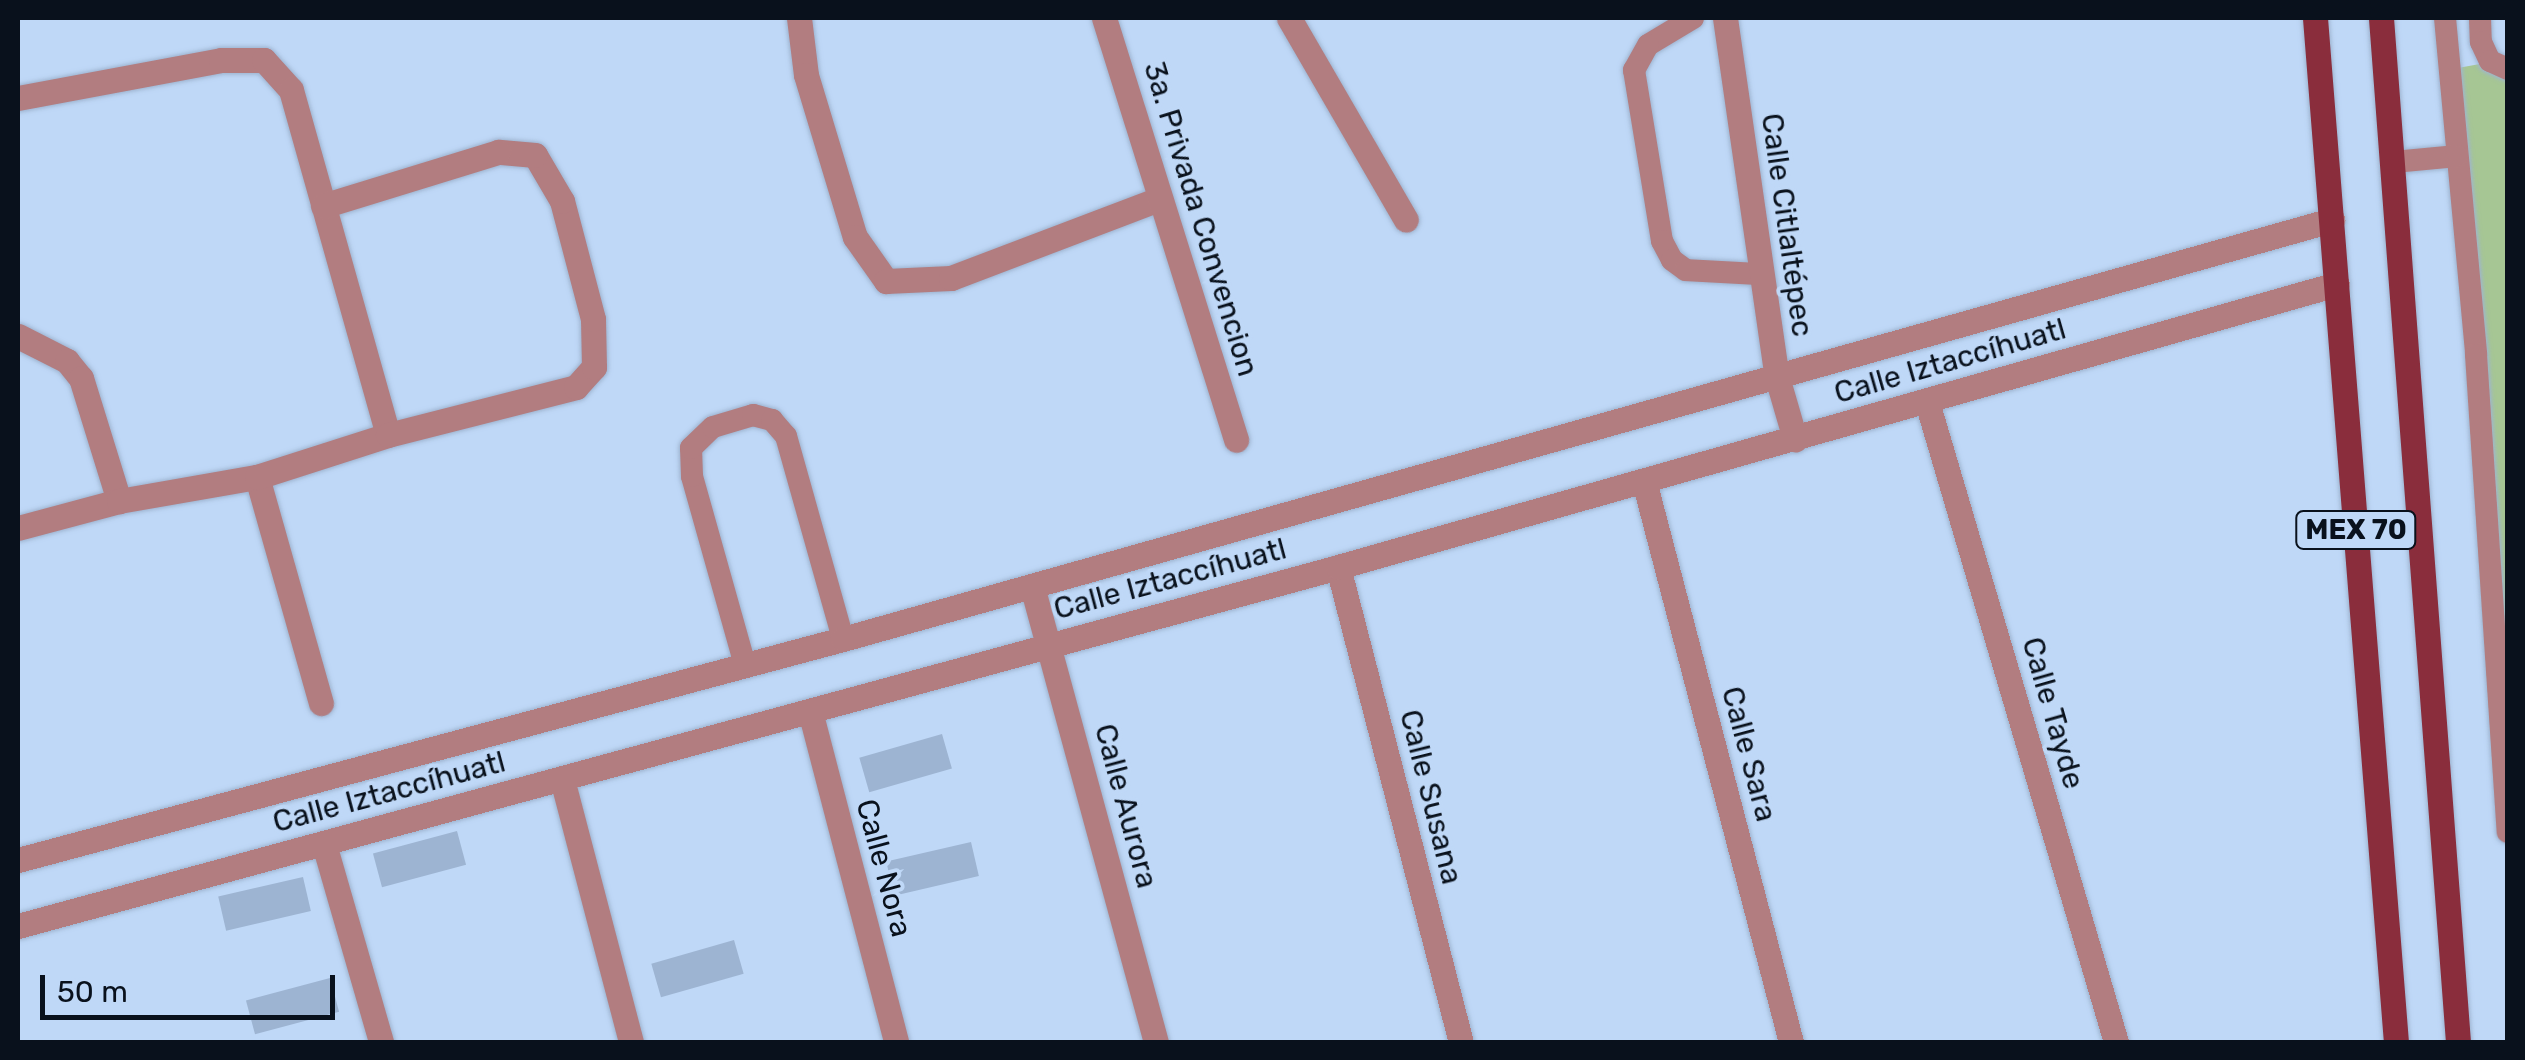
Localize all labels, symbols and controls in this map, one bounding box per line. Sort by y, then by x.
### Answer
street label: 3a. Privada Convencion [1136,57,1266,381]
street label: Calle Citlaltépec [1754,111,1820,339]
street label: Calle Iztaccíhuatl [1830,311,2070,411]
road number: MEX 70 [2294,507,2418,553]
street label: Calle Iztaccíhuatl [1050,531,1290,627]
street label: Calle Tayde [2014,633,2092,793]
street label: Calle Sara [1714,683,1784,825]
street label: Calle Susana [1392,706,1470,888]
street label: Calle Aurora [1087,720,1165,892]
street label: Calle Iztaccíhuatl [269,744,509,840]
street label: Calle Nora [848,795,920,941]
scale bar [45,955,340,1017]
text: 50 m [57,974,128,1010]

